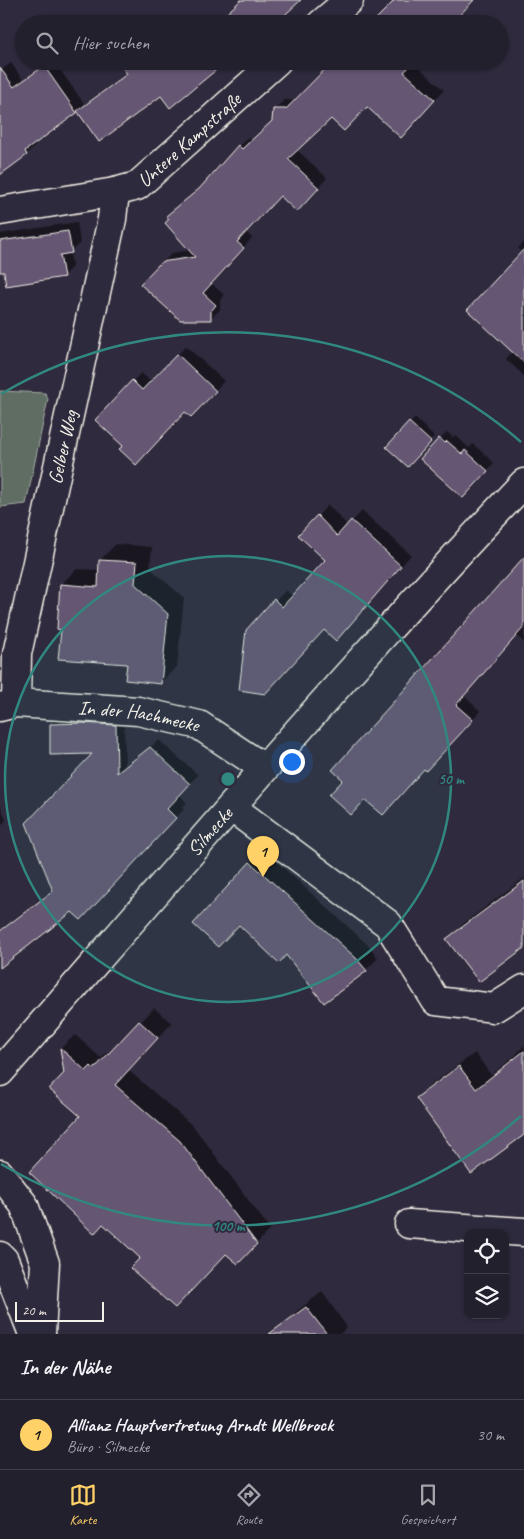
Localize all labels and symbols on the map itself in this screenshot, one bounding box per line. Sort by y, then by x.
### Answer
street label: Untere Kampstraße [132,86,247,193]
street label: Gelber Weg [42,407,83,486]
street label: In der Hachmecke [77,695,203,738]
your location [279,749,305,775]
centre of rings [219,770,237,788]
text: 50 m [438,770,465,789]
street label: Silmecke [182,801,239,862]
pin: 1 [247,836,279,877]
text: 100 m [212,1217,246,1236]
scale bar [15,1299,104,1322]

